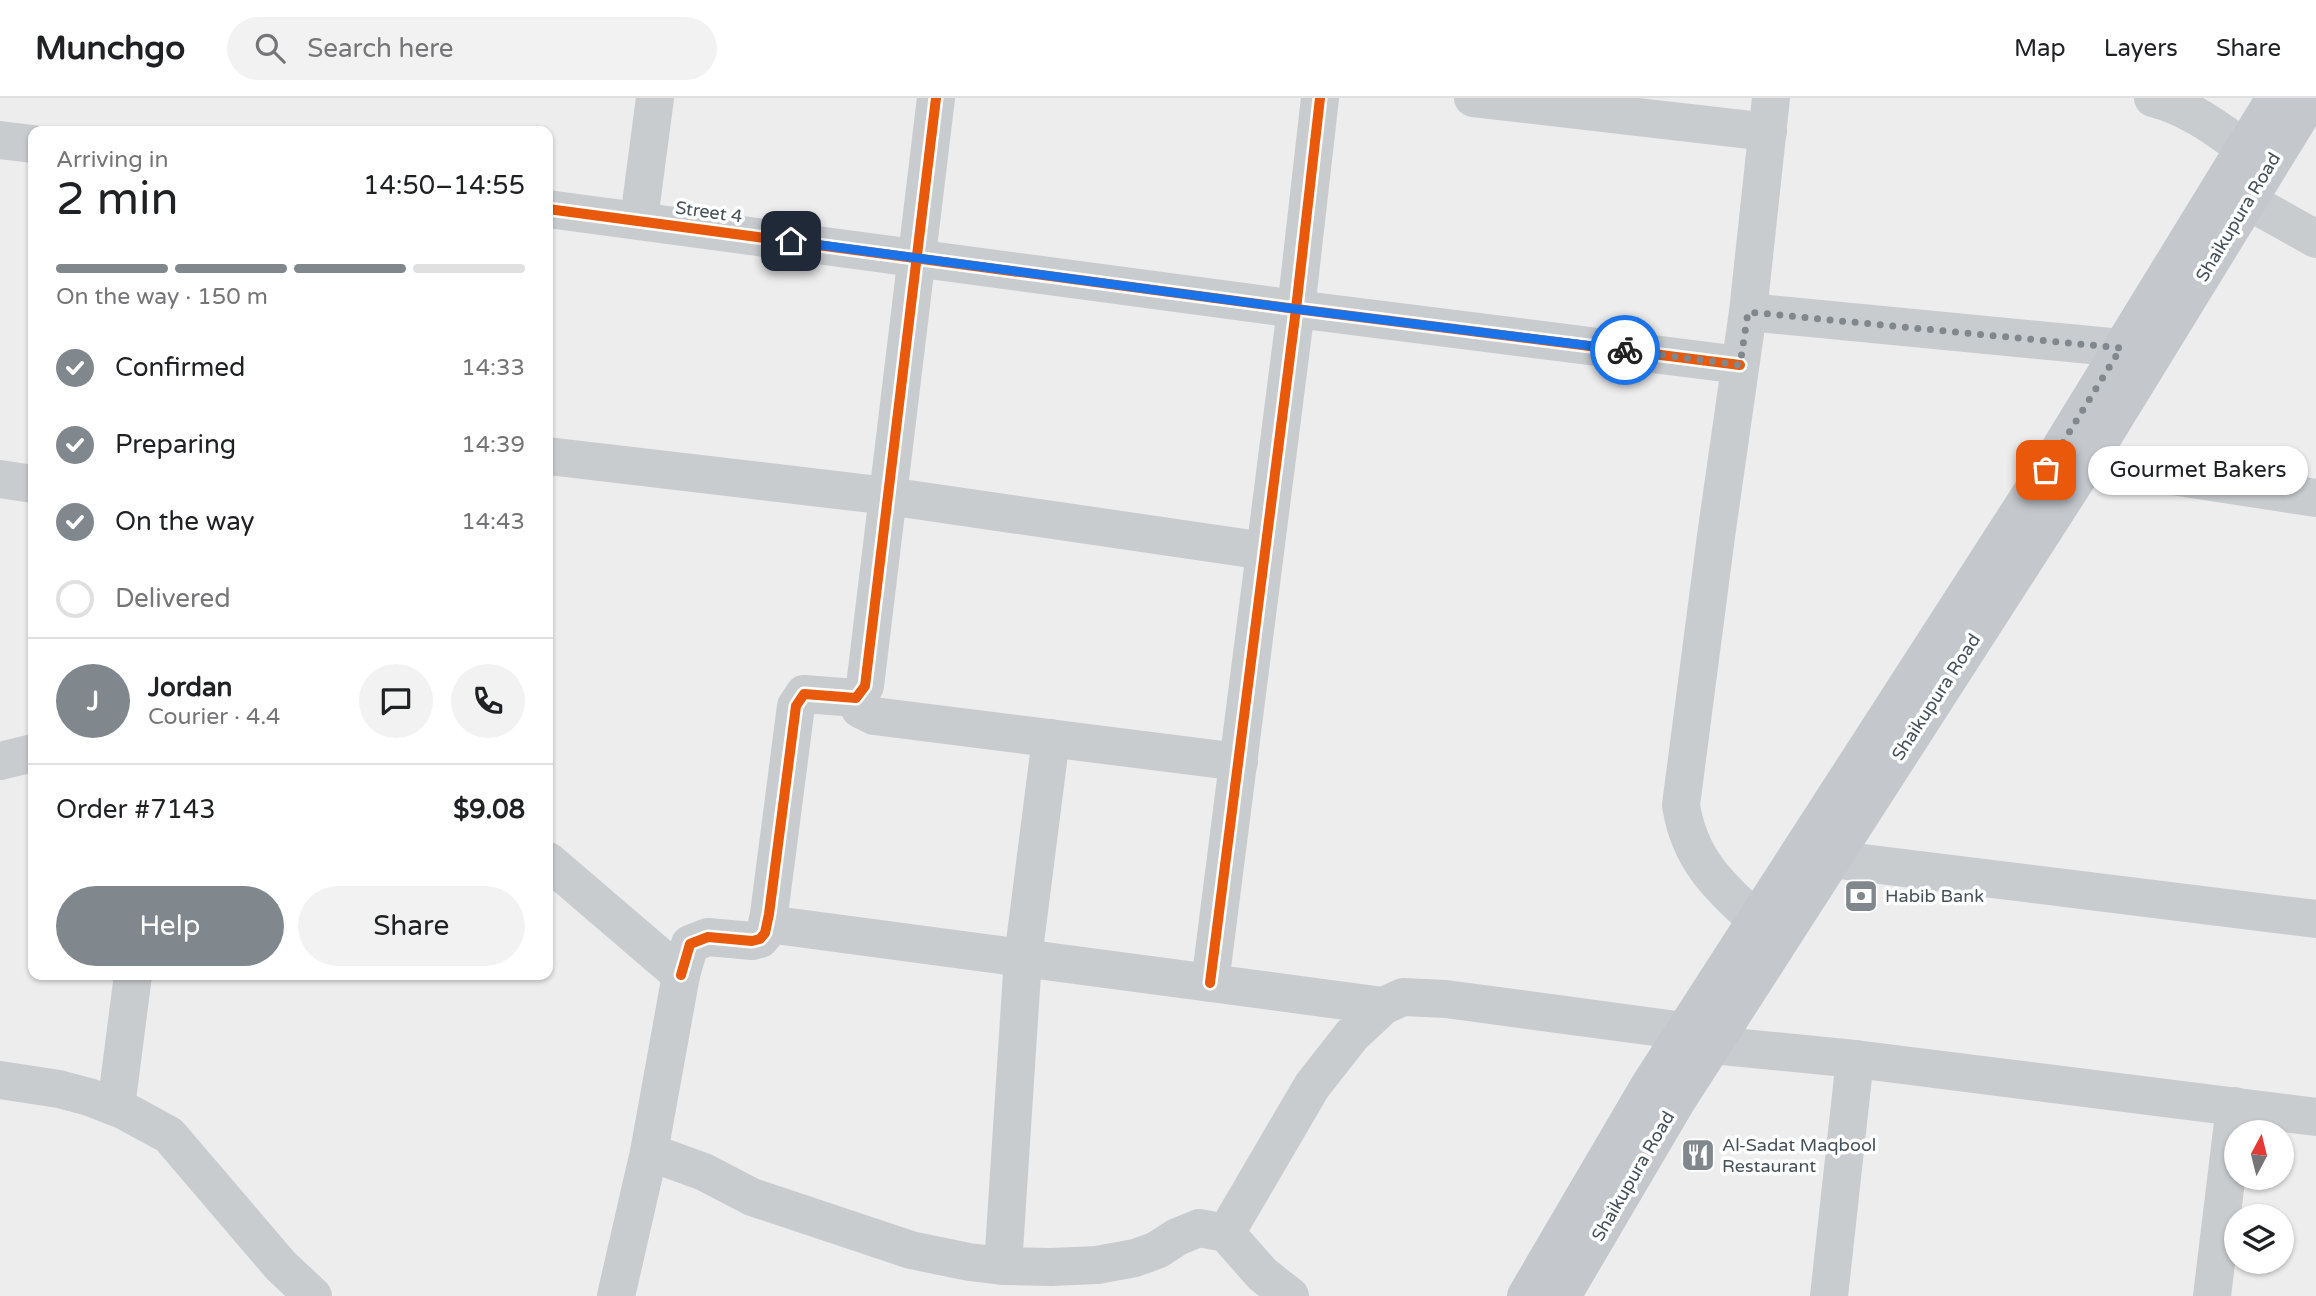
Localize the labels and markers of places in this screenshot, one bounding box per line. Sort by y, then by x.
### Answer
pin [761,211,821,271]
pin [2016,440,2076,500]
callout: Gourmet Bakers [2088,446,2308,494]
bank icon: Habib Bank [1842,877,1880,915]
place label: Habib Bank [1885,885,1984,907]
place label: Al-Sadat Maqbool Restaurant [1722,1134,1876,1177]
restaurant icon: Al-Sadat Maqbool Restaurant [1679,1136,1717,1174]

